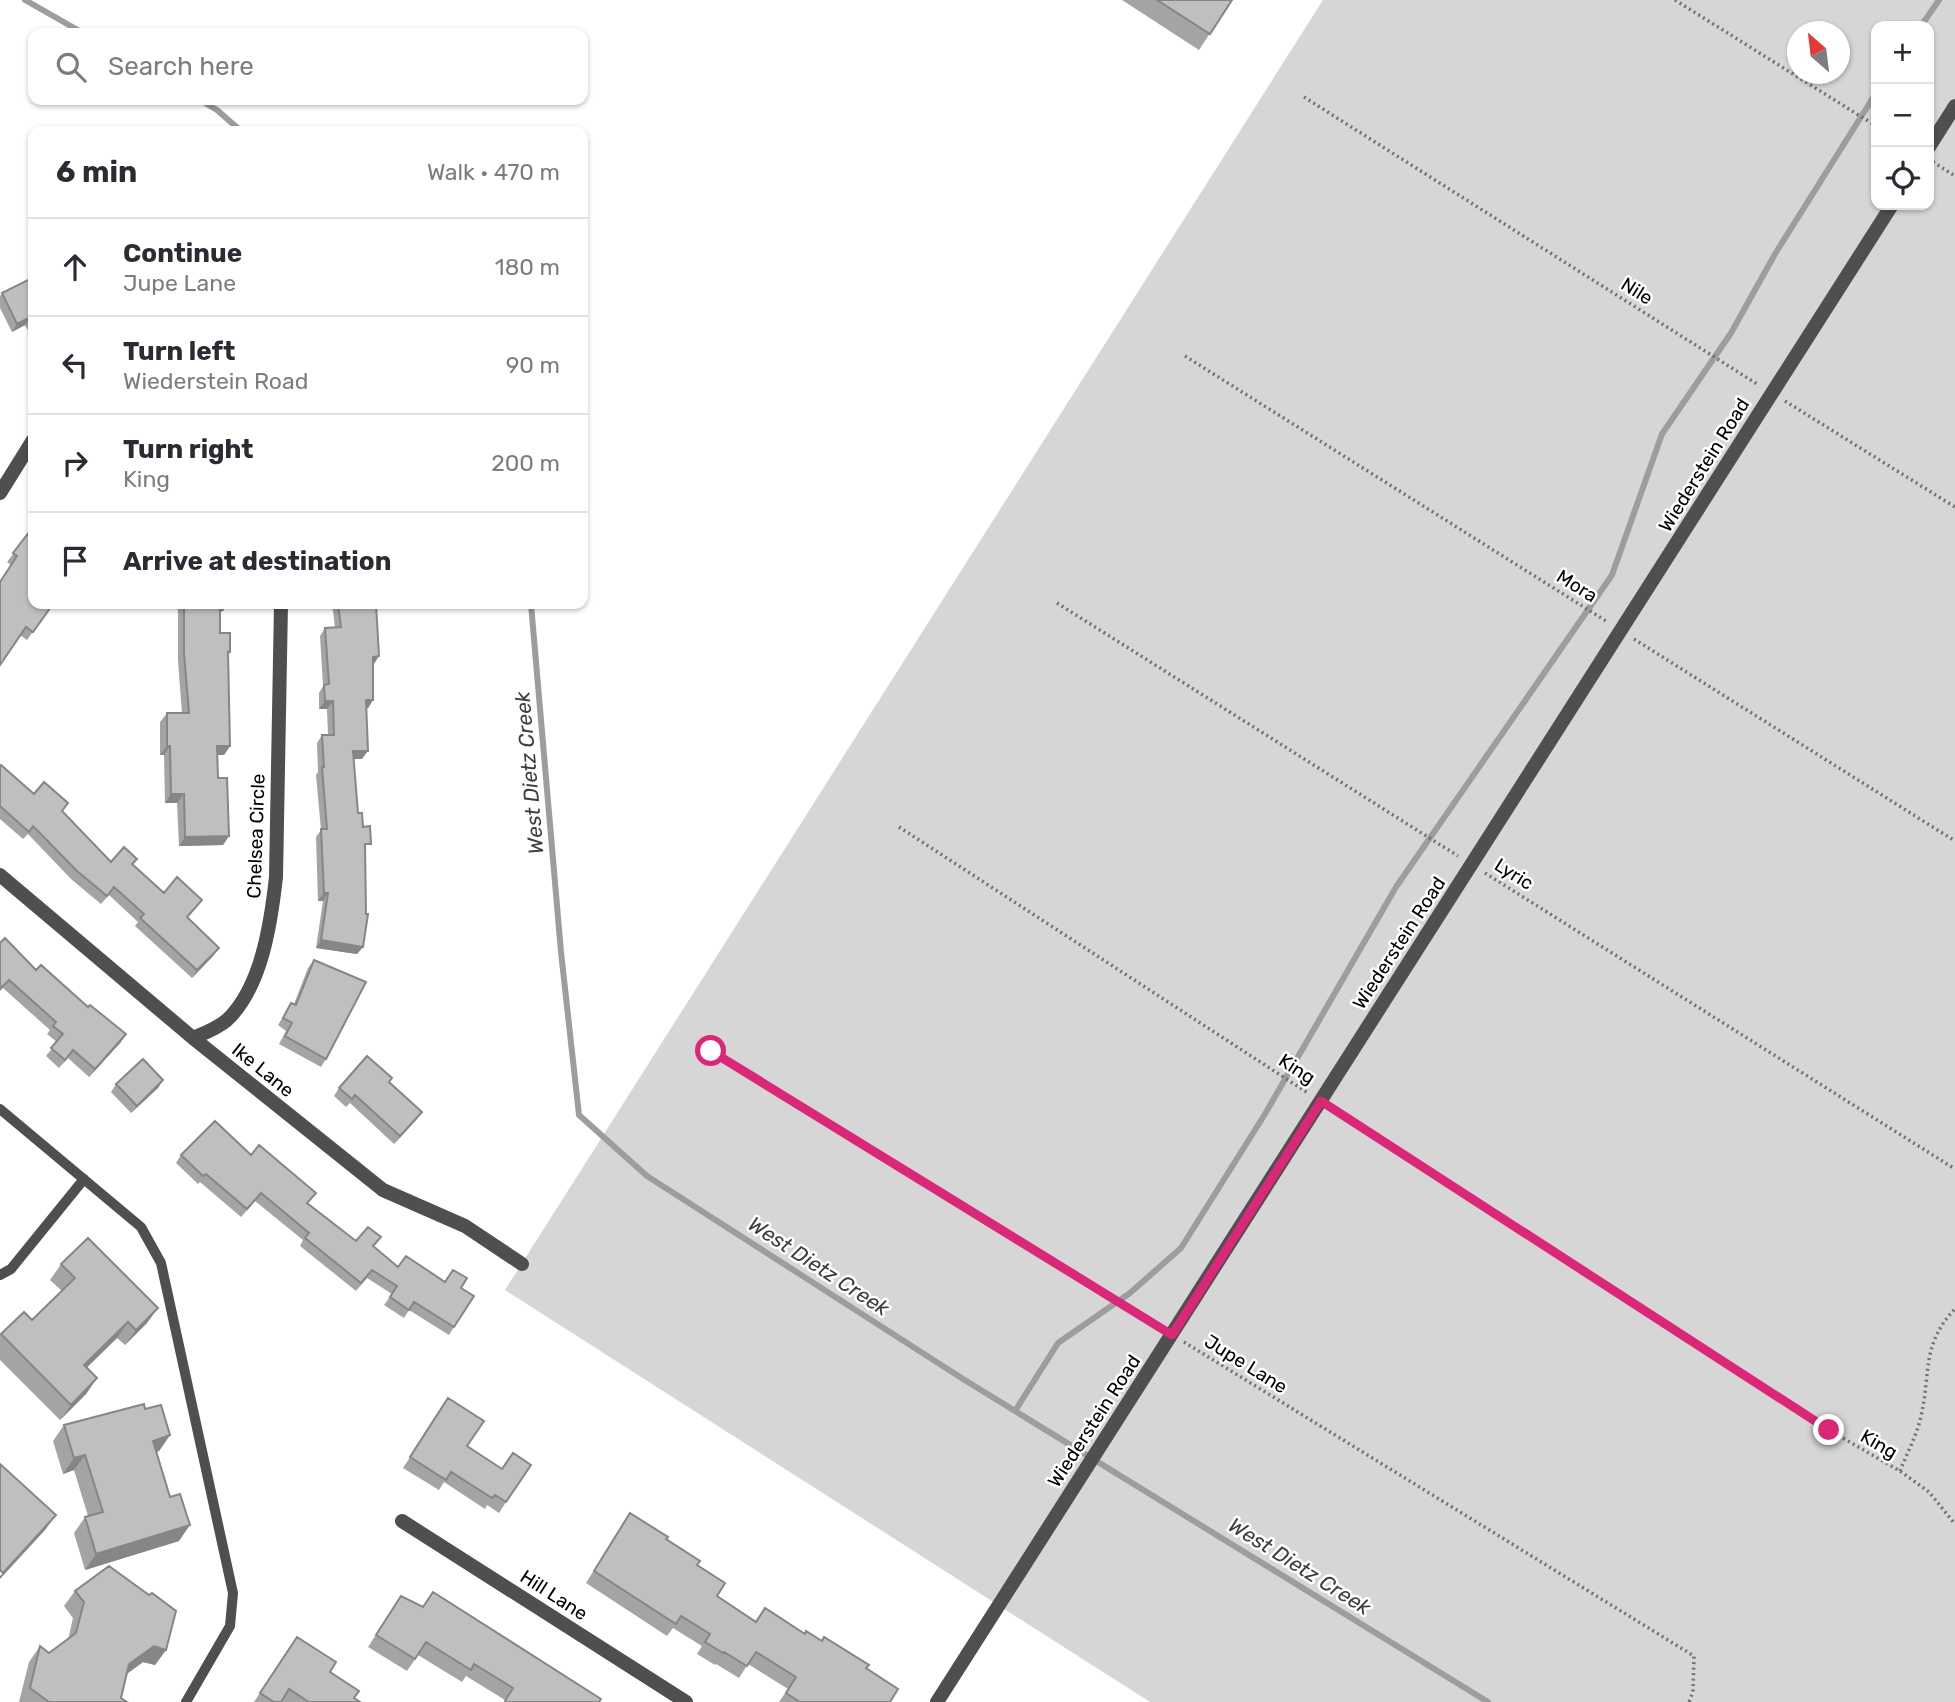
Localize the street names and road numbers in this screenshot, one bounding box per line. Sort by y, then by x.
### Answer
street label: Nile [1617,272,1657,310]
street label: Wiederstein Road [1654,394,1754,536]
street label: Mora [1552,565,1602,607]
street label: Chelsea Circle [242,773,270,899]
street label: Lyric [1490,853,1538,895]
street label: Wiederstein Road [1348,873,1450,1013]
street label: Ike Lane [227,1038,299,1102]
street label: King [1274,1049,1320,1089]
street label: Jupe Lane [1200,1330,1292,1398]
street label: Wiederstein Road [1043,1351,1145,1491]
street label: King [1856,1424,1902,1464]
street label: Hill Lane [516,1565,592,1625]

